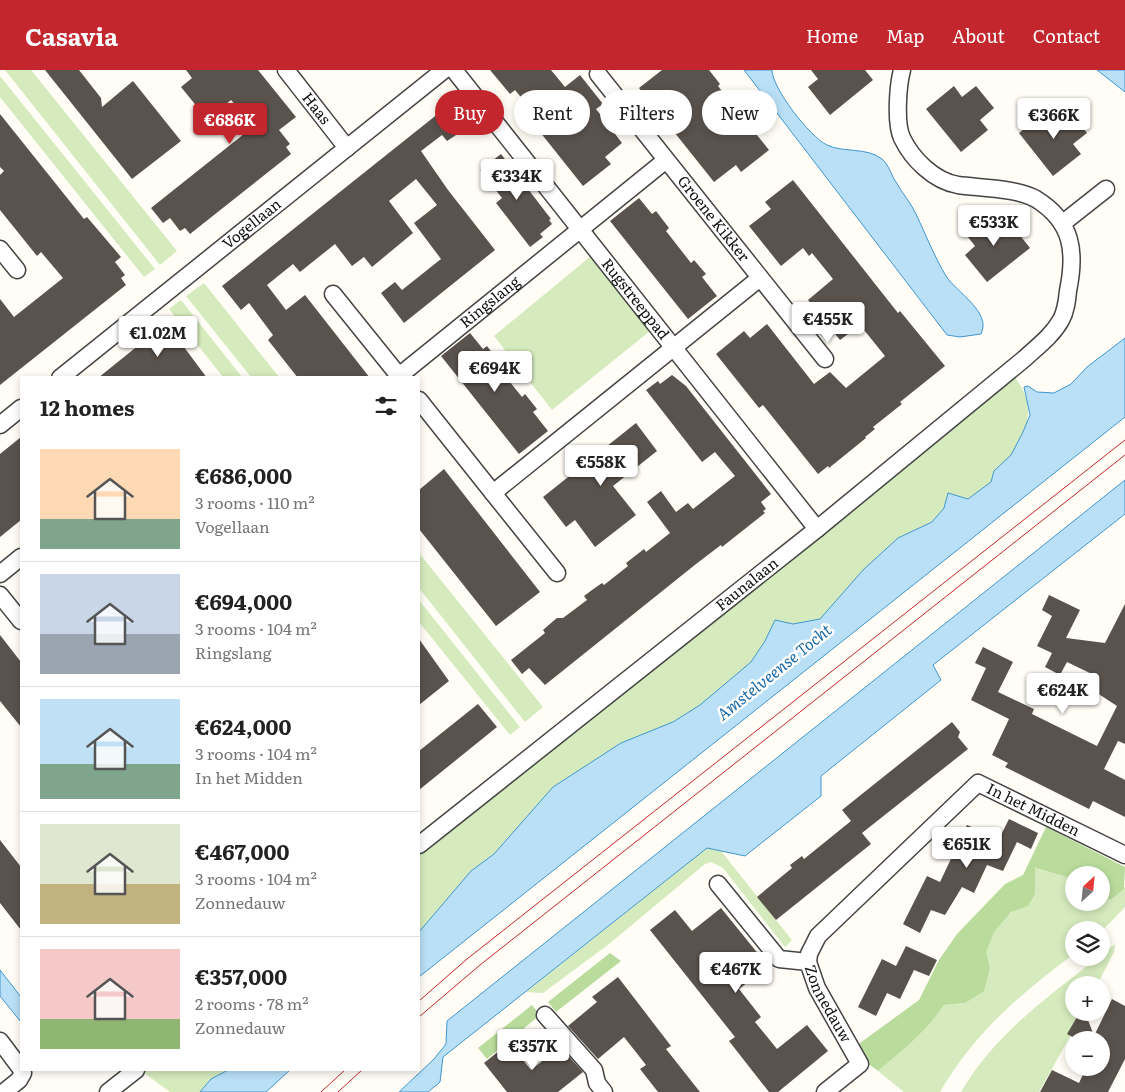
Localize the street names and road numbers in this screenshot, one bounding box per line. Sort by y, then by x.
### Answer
street label: Haas [297,87,337,129]
street label: Groene Kikker [673,170,756,266]
street label: Vogellaan [216,192,286,254]
street label: Rugstreeppad [597,252,676,344]
street label: Ringslang [454,269,525,333]
street label: Faunalaan [710,551,783,616]
street label: In het Midden [983,776,1084,841]
street label: Zonnedauw [800,961,858,1046]

